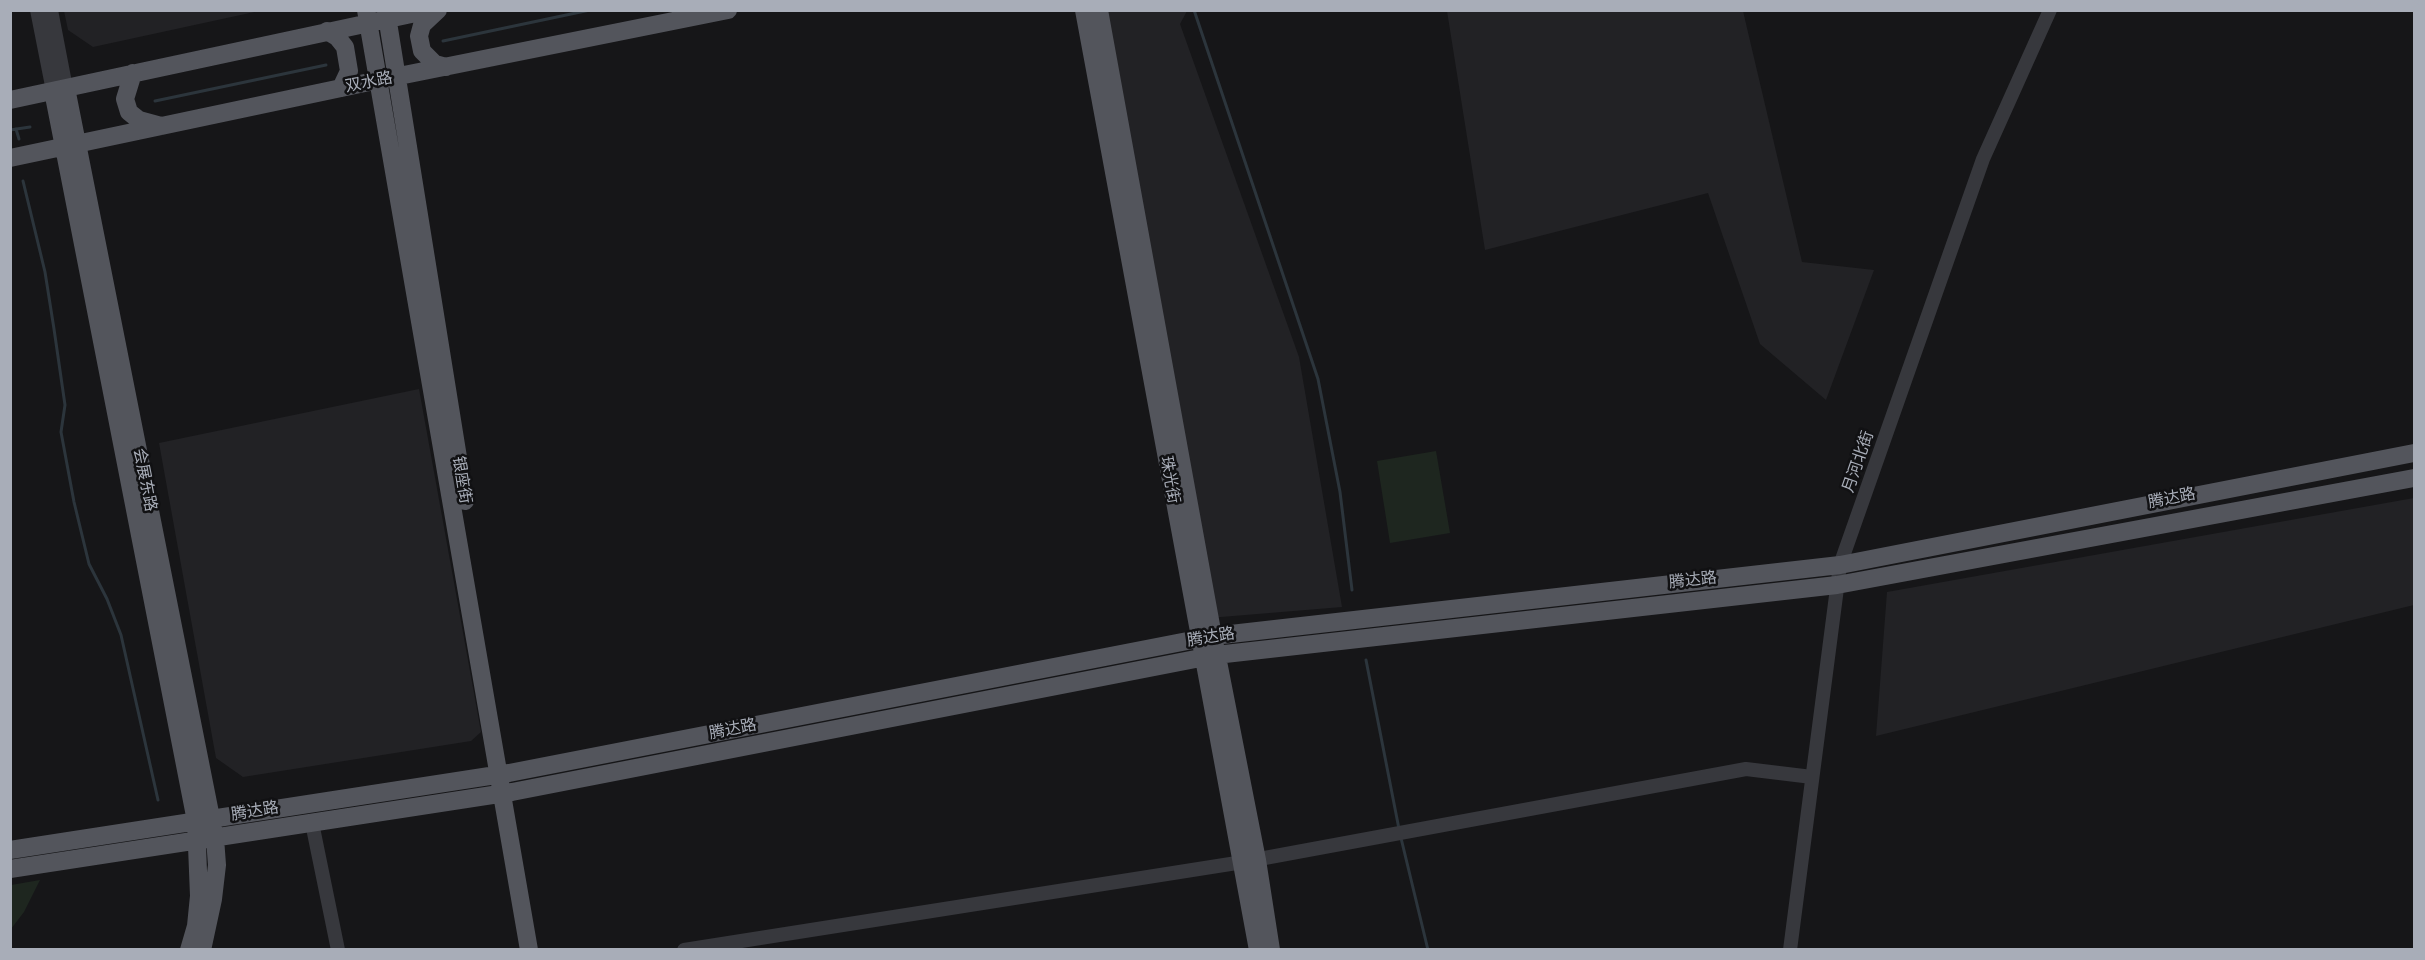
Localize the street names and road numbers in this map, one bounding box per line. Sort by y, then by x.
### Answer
street label: 双水路 [344,69,394,97]
street label: 月河北街 [1840,429,1878,495]
street label: 会展东路 [128,447,160,513]
street label: 银座街 [448,455,474,505]
street label: 珠光街 [1155,455,1183,505]
street label: 腾达路 [2147,485,2197,513]
street label: 腾达路 [1668,569,1718,593]
street label: 腾达路 [1186,625,1236,651]
street label: 腾达路 [708,716,758,744]
street label: 腾达路 [230,799,280,825]

